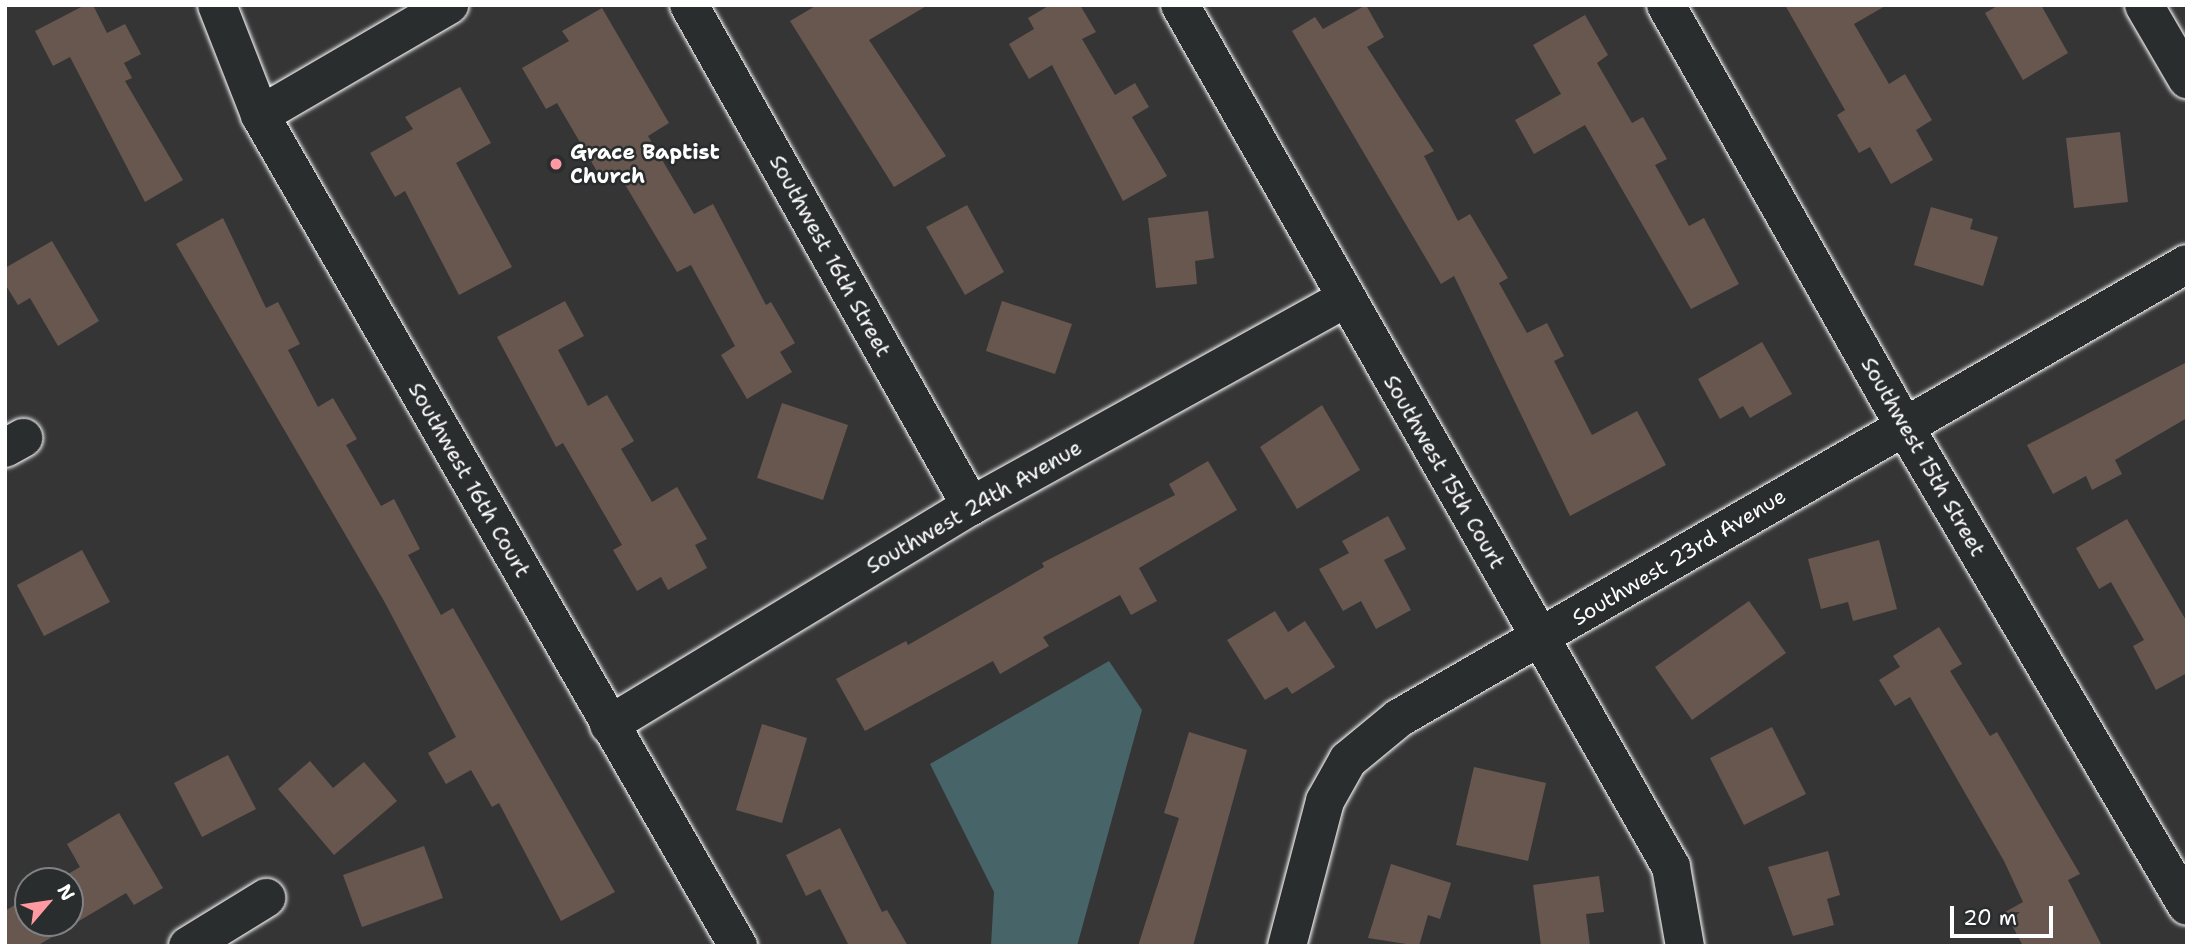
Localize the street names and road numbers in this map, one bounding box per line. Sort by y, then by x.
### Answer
street label: Southwest 16th Street [764,151,896,361]
street label: Southwest 15th Street [1856,353,1990,561]
street label: Southwest 15th Court [1378,371,1510,573]
street label: Southwest 16th Court [403,378,535,582]
street label: Southwest 24th Avenue [862,435,1086,579]
street label: Southwest 23rd Avenue [1568,483,1790,631]

